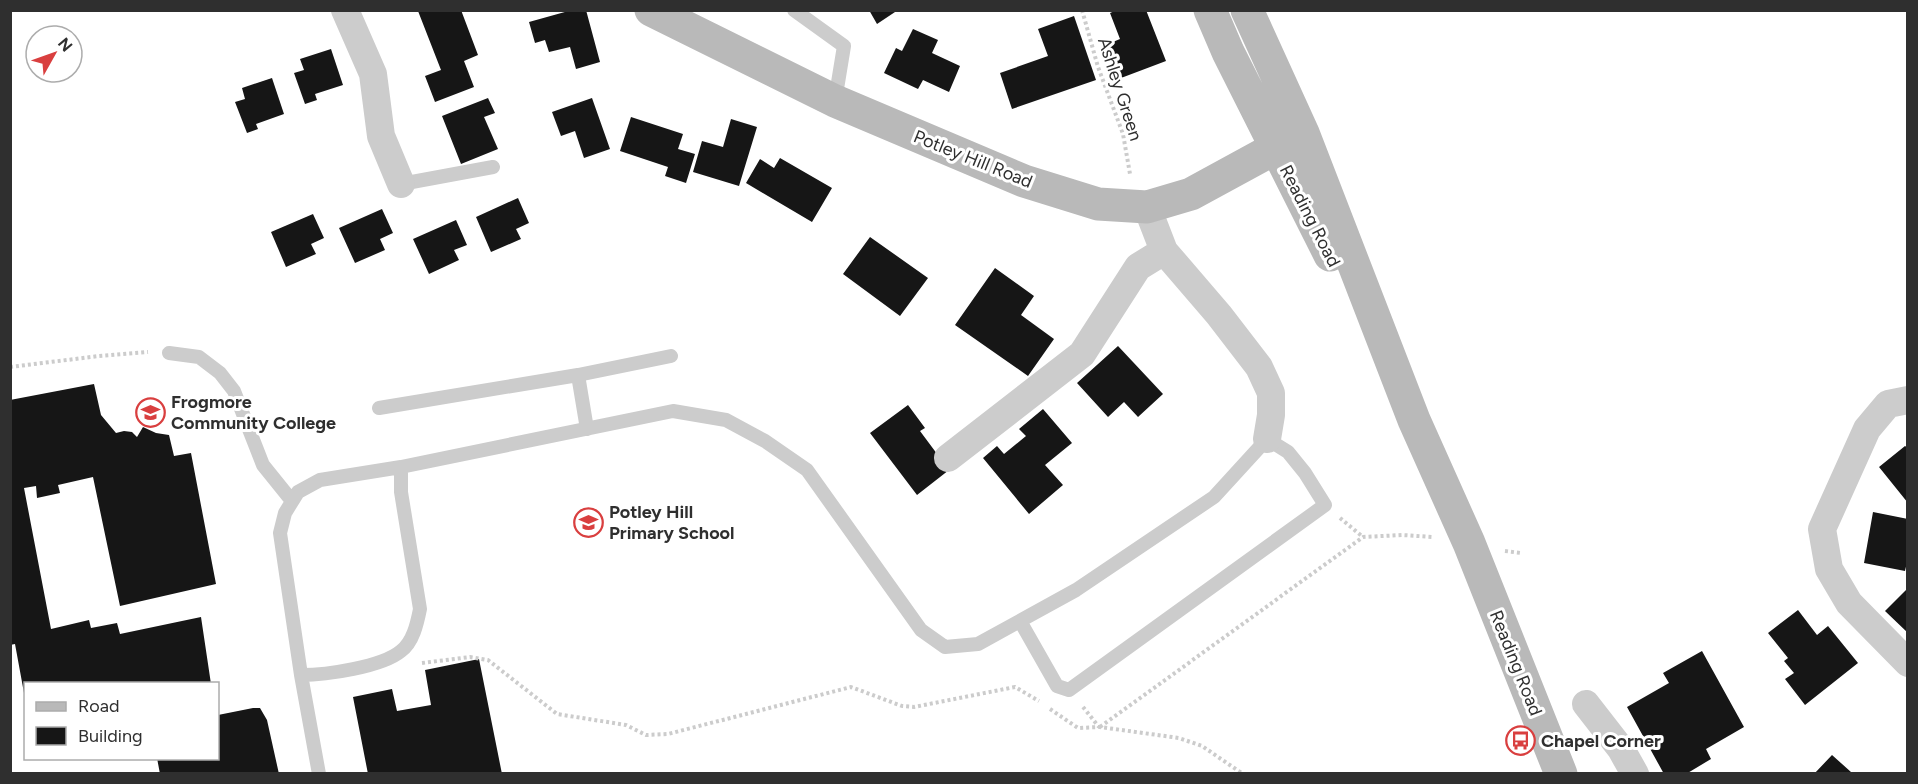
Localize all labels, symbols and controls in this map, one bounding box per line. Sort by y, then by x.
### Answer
north arrow [24,24,84,84]
text: N [54,34,76,56]
street label: Ashley Green [1093,34,1147,144]
street label: Potley Hill Road [910,125,1036,193]
street label: Reading Road [1275,161,1345,271]
place label: Frogmore Community College [171,391,336,434]
school or university icon: Frogmore Community College [134,396,166,428]
place label: Potley Hill Primary School [609,501,734,544]
school or university icon: Potley Hill Primary School [572,506,604,538]
street label: Reading Road [1485,607,1547,719]
legend [24,682,219,760]
text: Road [78,695,119,717]
text: Building [78,725,143,747]
bus stop icon: Chapel Corner [1504,725,1536,757]
place label: Chapel Corner [1541,730,1661,752]

